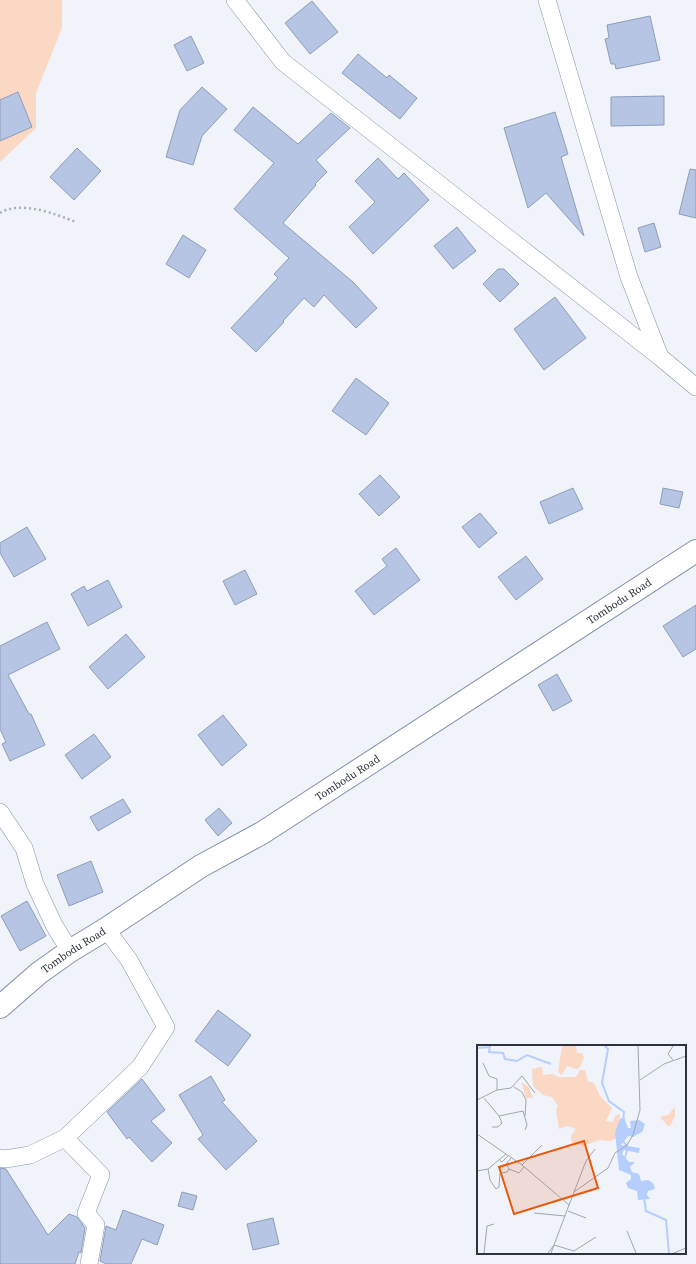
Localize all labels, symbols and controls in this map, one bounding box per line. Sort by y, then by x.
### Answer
street label: Tombodu Road [584,575,655,628]
street label: Tombodu Road [312,751,383,805]
street label: Tombodu Road [38,924,109,977]
inset map [477,1045,686,1254]

